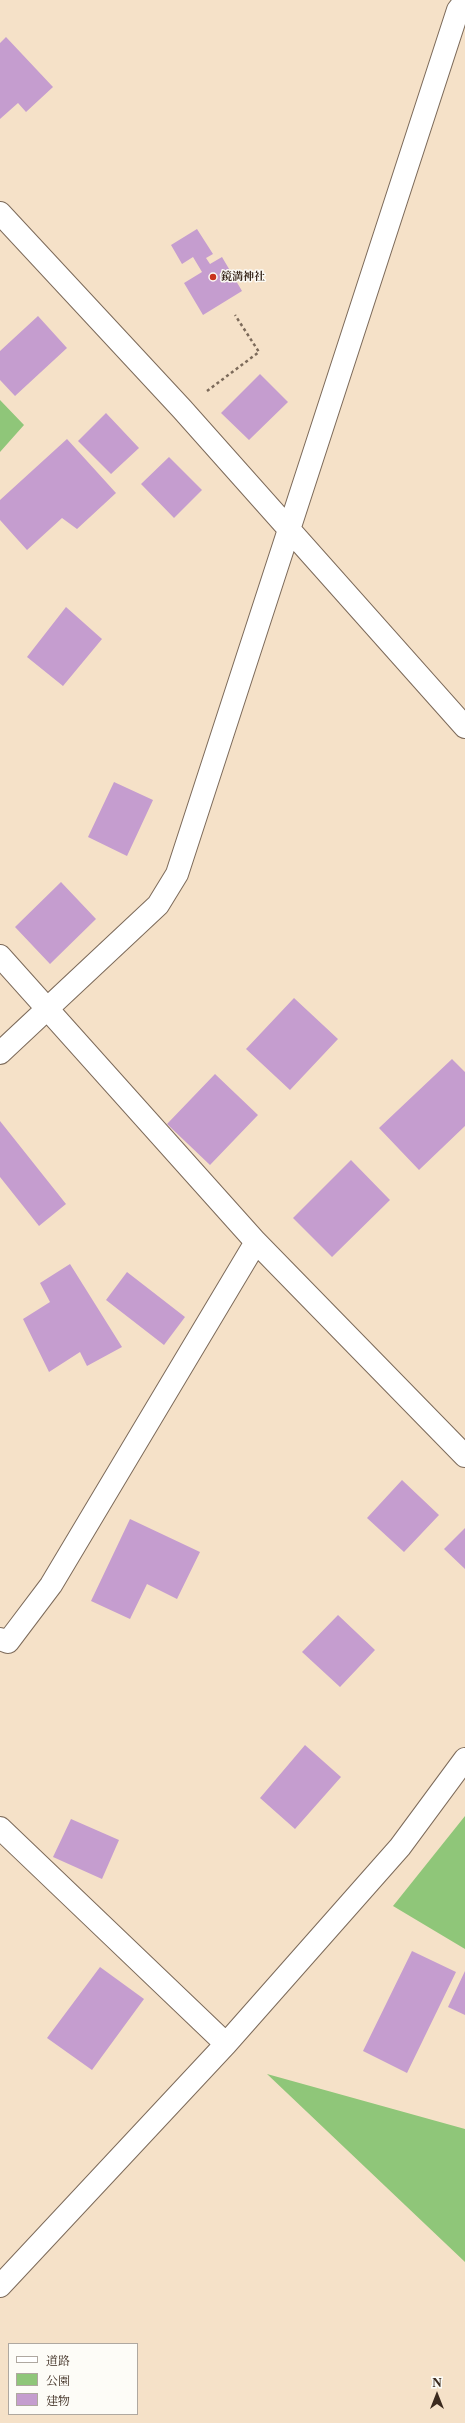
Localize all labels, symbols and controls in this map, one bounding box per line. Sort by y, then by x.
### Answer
place label: 鏡満神社 [221,270,265,284]
marker: 鏡満神社 [208,272,218,282]
legend [8,2343,138,2415]
text: 道路 [46,2353,70,2368]
text: 公園 [46,2373,70,2388]
north arrow [417,2375,457,2415]
text: N [432,2376,442,2390]
text: 建物 [46,2393,70,2408]

